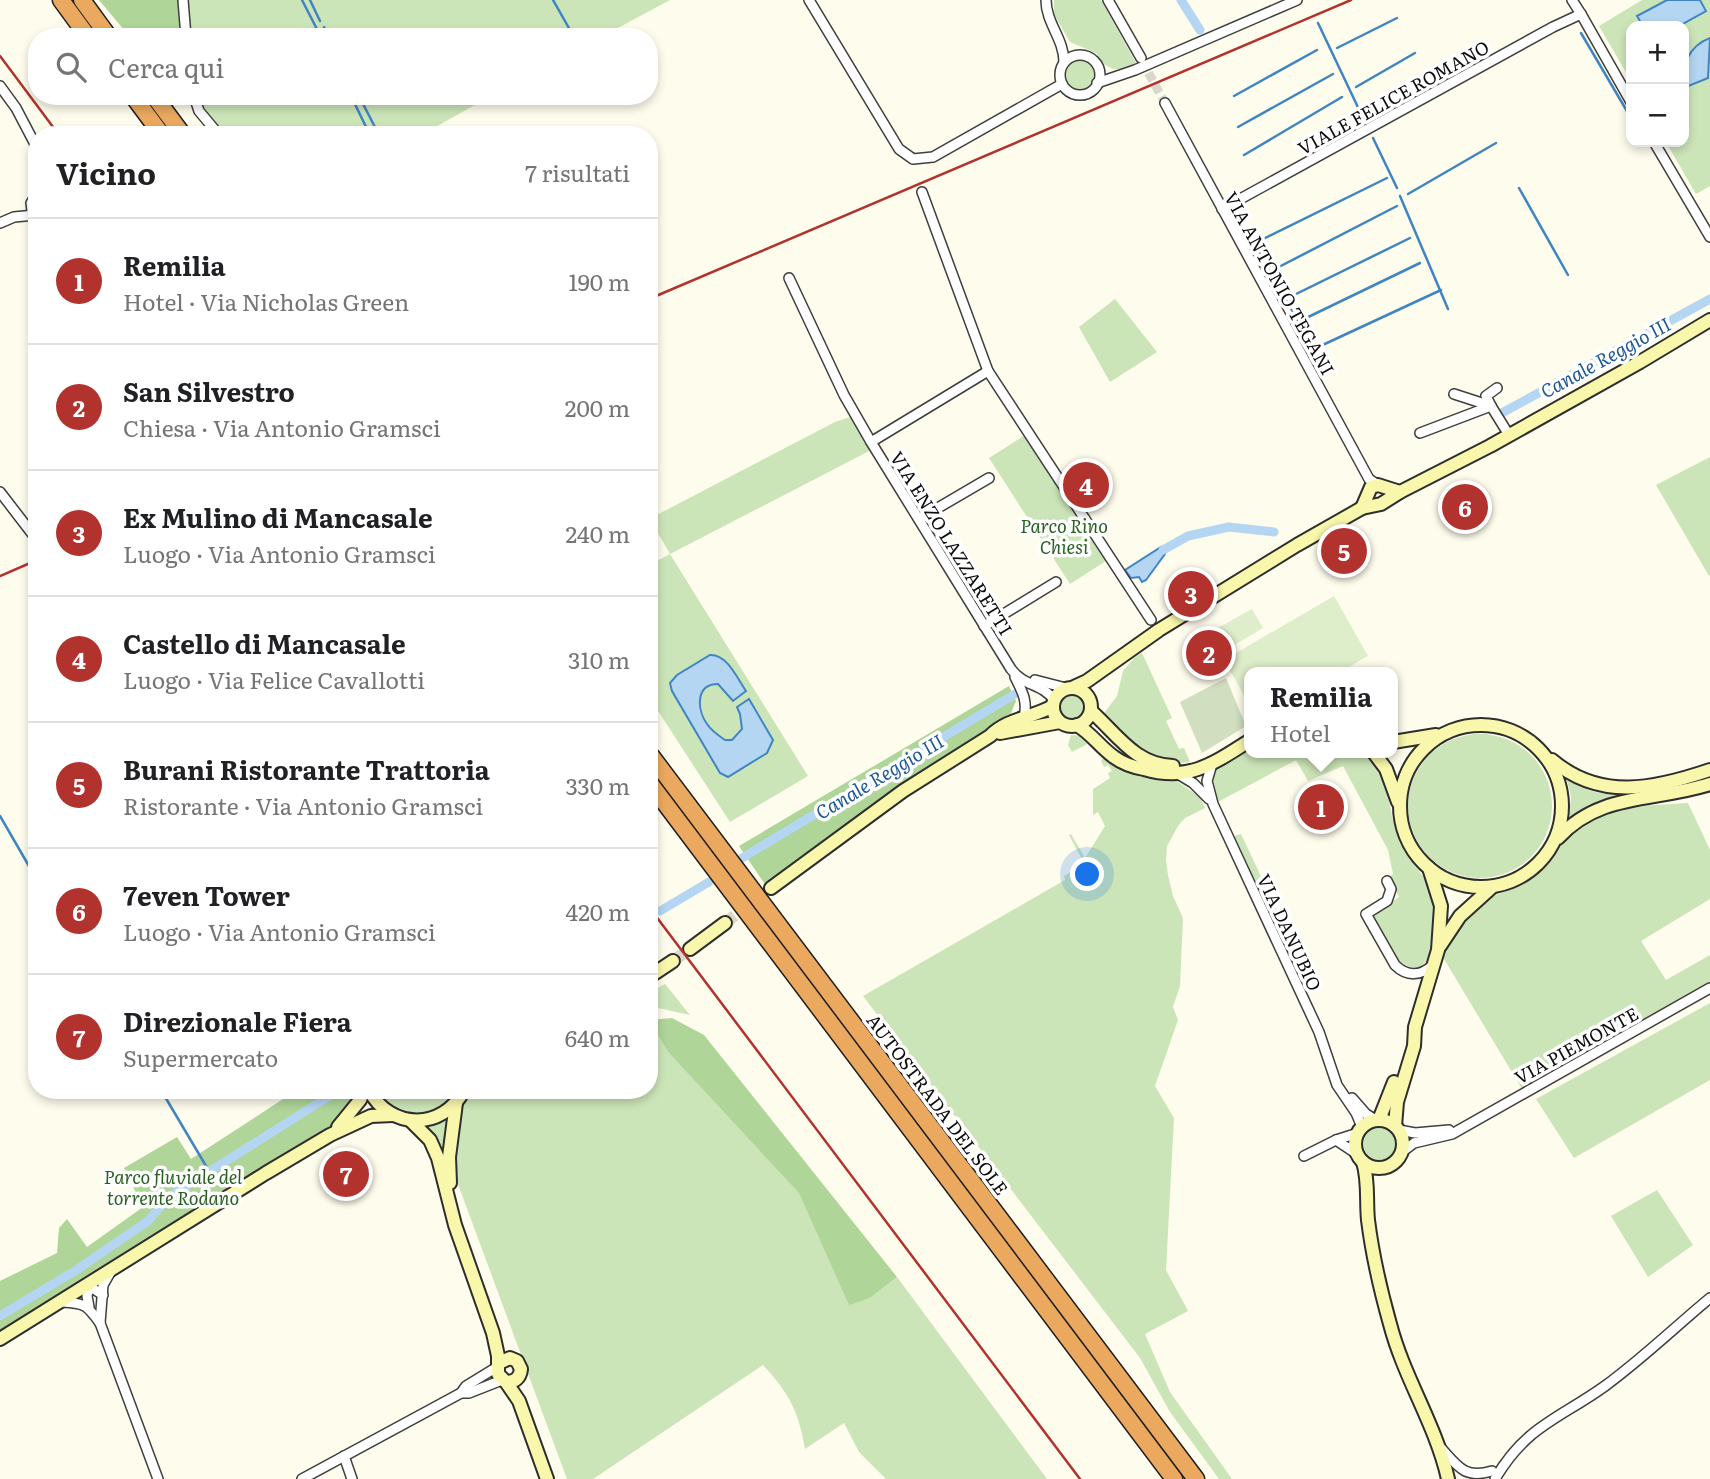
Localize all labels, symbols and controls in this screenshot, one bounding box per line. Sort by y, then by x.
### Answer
map controls [1626,21,1689,147]
button: + [1626,21,1689,84]
search box [28,28,658,105]
street label: VIALE FELICE ROMANO [1292,33,1494,161]
text: Cerca qui [108,47,224,86]
icon: search [52,48,90,86]
button: − [1626,84,1689,147]
text: Vicino [56,150,156,194]
text: 7 risultati [525,155,630,189]
street label: VIA ANTONIO TEGANI [1218,186,1342,380]
text: Remilia [123,245,226,284]
text: 1 [74,264,84,298]
text: 190 m [568,264,630,298]
text: Hotel · Via Nicholas Green [123,284,409,318]
water label: Canale Reggio III [1535,310,1675,404]
text: San Silvestro [123,371,295,410]
text: 2 [73,390,85,424]
text: 200 m [565,390,630,424]
text: Chiesa · Via Antonio Gramsci [123,410,441,444]
street label: VIA ENZO LAZZARETTI [884,446,1020,640]
pin: 4 [1063,459,1109,511]
pin: 6 [1442,481,1488,533]
text: Ex Mulino di Mancasale [123,497,433,536]
park label: Parco Rino Chiesi [1020,512,1108,560]
text: 3 [73,516,85,550]
text: 240 m [565,516,630,550]
pin: 5 [1321,525,1367,577]
text: Luogo · Via Antonio Gramsci [123,536,436,570]
pin: 3 [1168,568,1214,620]
text: Castello di Mancasale [123,623,406,662]
pin: 2 [1186,627,1232,679]
text: 4 [72,642,86,676]
text: 310 m [568,642,630,676]
text: Luogo · Via Felice Cavallotti [123,662,425,696]
popup [1244,667,1398,758]
text: Remilia [1270,676,1372,715]
text: Hotel [1270,715,1330,749]
water label: Canale Reggio III [810,727,948,825]
text: Burani Ristorante Trattoria [123,749,490,788]
text: 5 [73,768,85,802]
text: 330 m [566,768,630,802]
pin: 1 [1298,781,1344,833]
text: Ristorante · Via Antonio Gramsci [123,788,483,822]
your location [1070,857,1104,891]
street label: VIA DANUBIO [1251,869,1329,995]
text: 7even Tower [123,875,290,914]
text: 6 [72,894,86,928]
text: 420 m [565,894,630,928]
text: Luogo · Via Antonio Gramsci [123,914,436,948]
street label: VIA PIEMONTE [1509,1000,1643,1090]
text: Direzionale Fiera [123,1001,352,1040]
street label: AUTOSTRADA DEL SOLE [861,1008,1015,1200]
text: 7 [73,1020,85,1054]
text: 640 m [565,1020,630,1054]
text: Supermercato [123,1040,278,1074]
pin: 7 [323,1148,369,1200]
park label: Parco fluviale del torrente Rodano [104,1163,243,1211]

